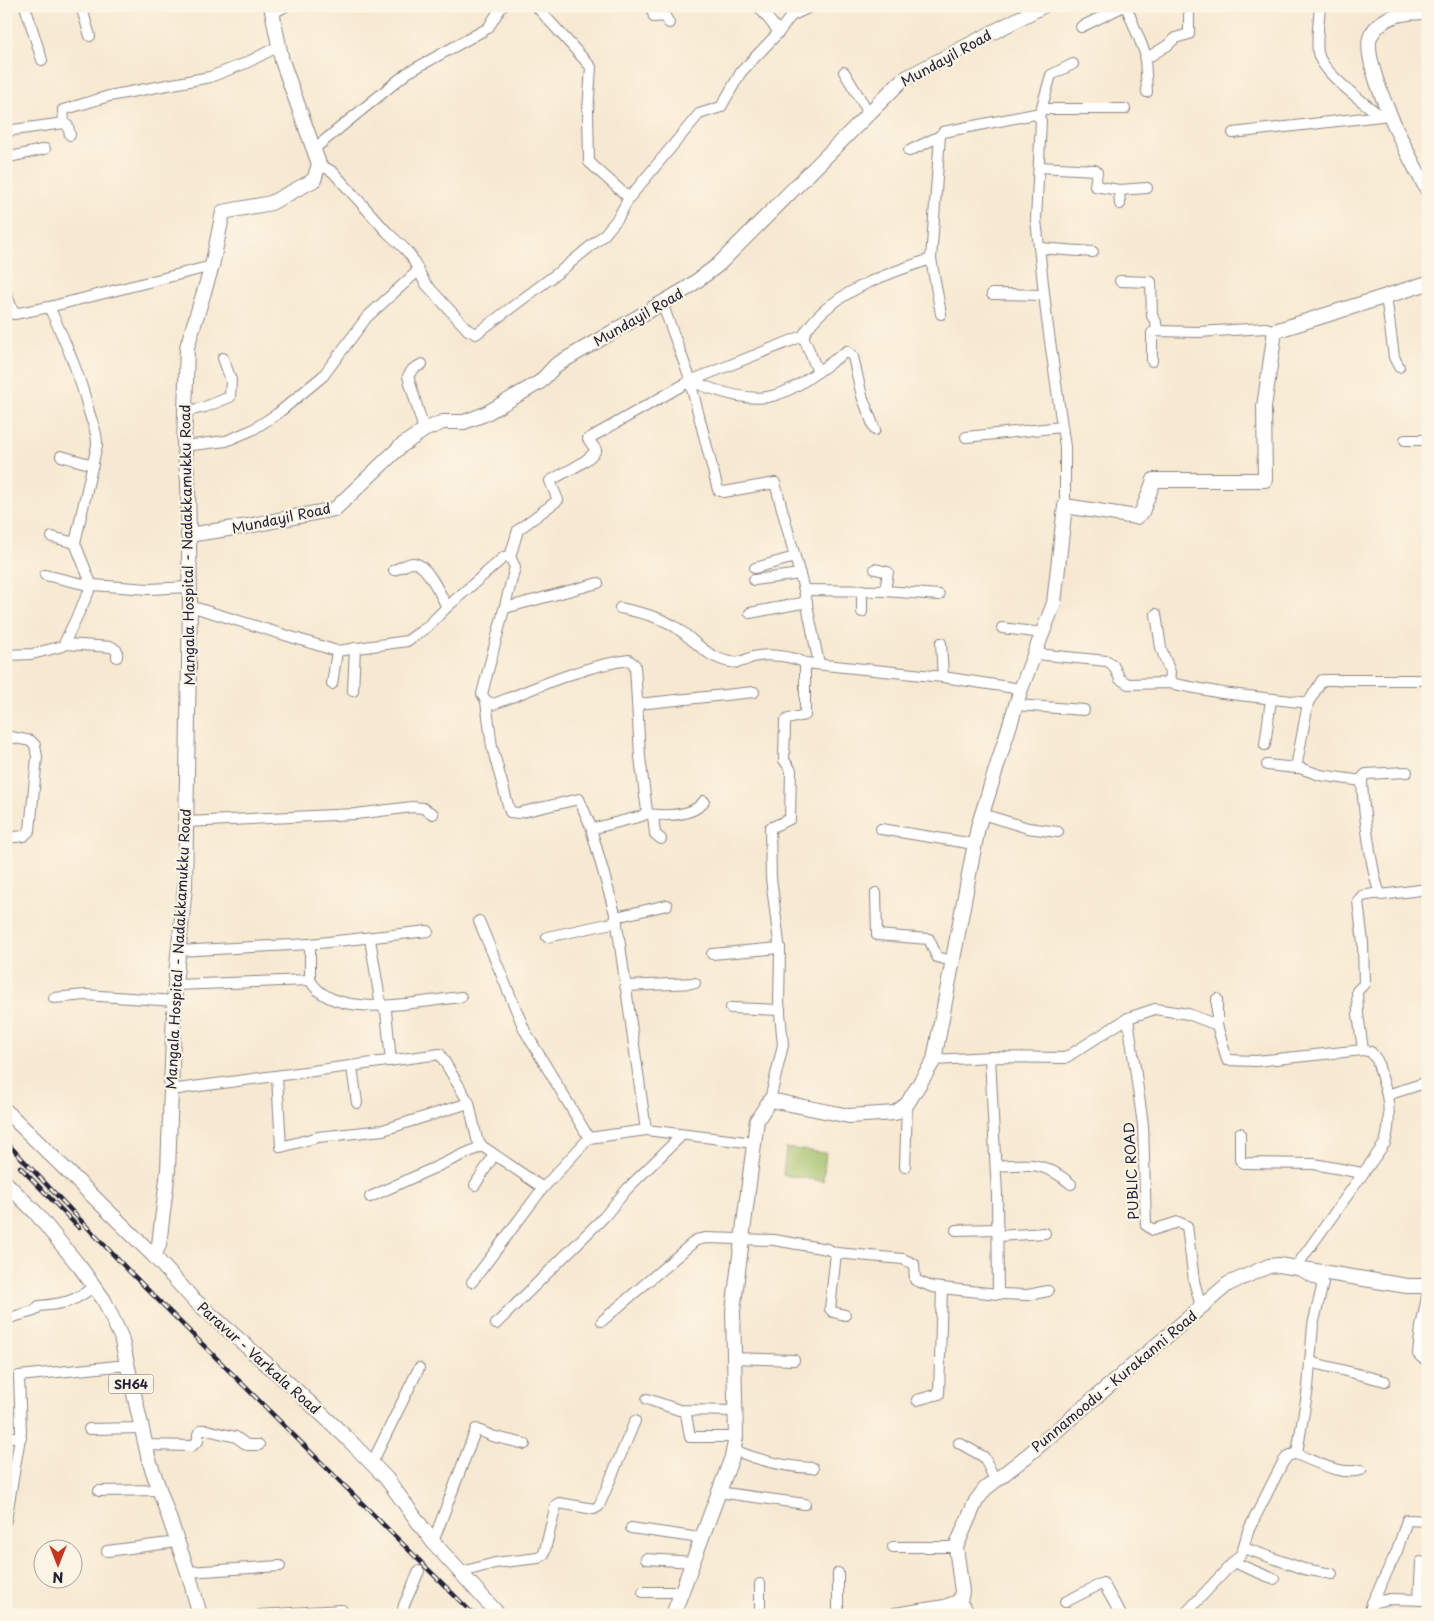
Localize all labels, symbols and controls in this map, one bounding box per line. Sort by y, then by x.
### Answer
street label: Mundayil Road [897,24,995,92]
street label: Mundayil Road [589,283,687,351]
street label: Mangala Hospital - Nadakkamukku Road [174,404,200,686]
street label: Mundayil Road [230,497,332,539]
street label: Mangala Hospital - Nadakkamukku Road [160,808,196,1090]
street label: PUBLIC ROAD [1118,1121,1144,1221]
street label: Paravur - Varkala Road [193,1297,325,1419]
street label: Punnamoodu - Kurakanni Road [1026,1305,1202,1457]
road number: SH64 [108,1375,154,1394]
north arrow [32,1538,82,1588]
text: N [52,1567,64,1588]

